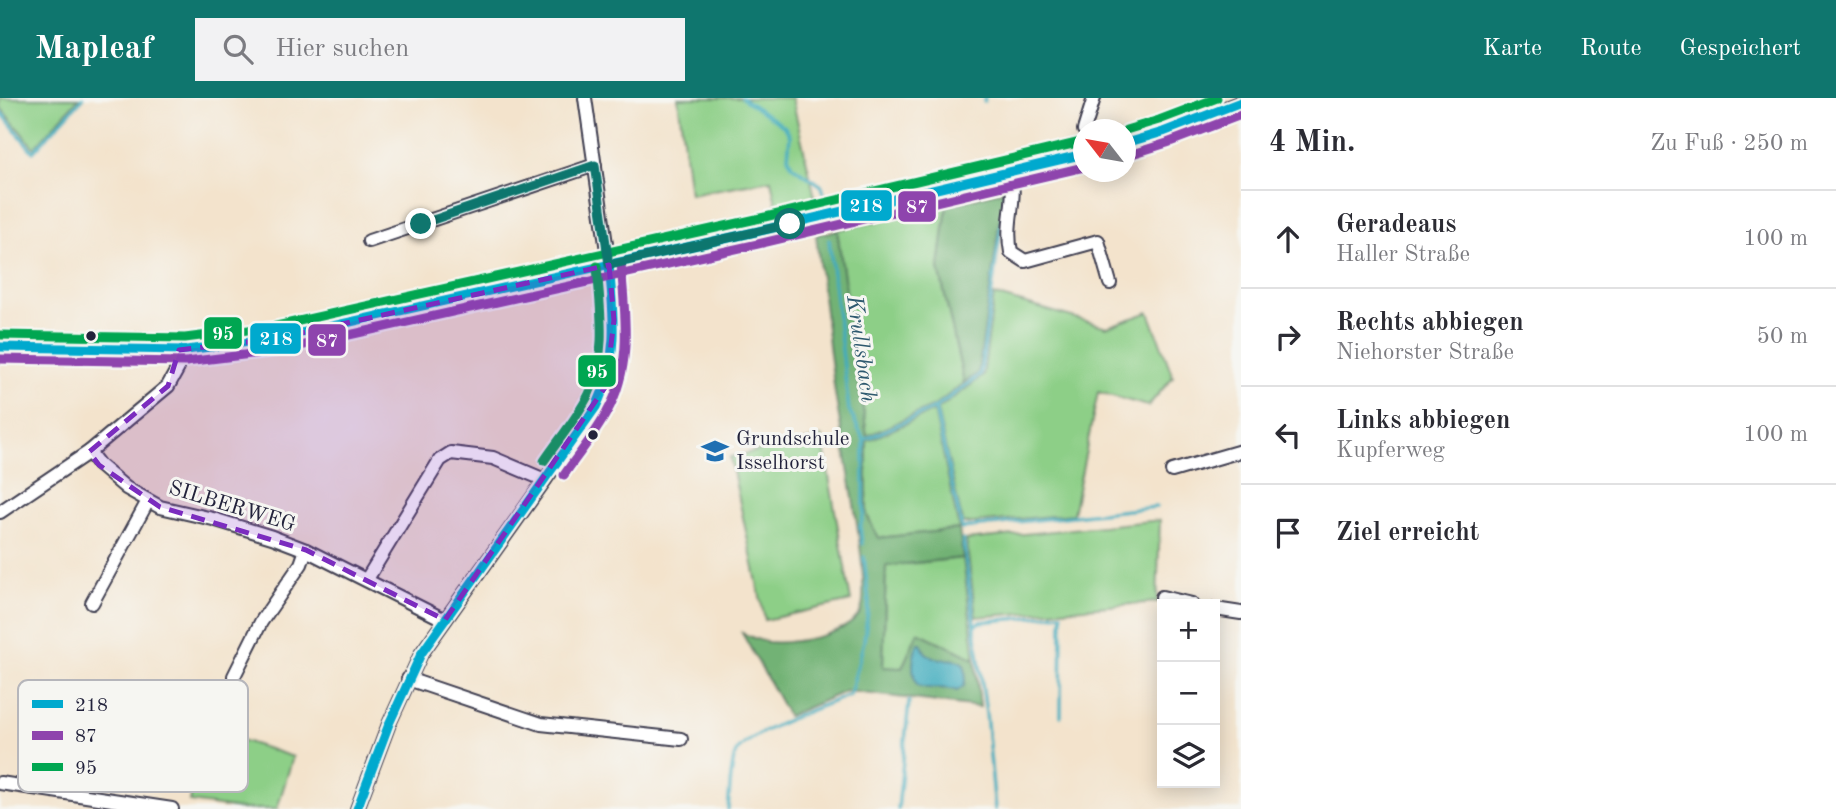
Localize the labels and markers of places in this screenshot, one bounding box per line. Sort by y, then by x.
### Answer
unlabelled marker [84,329,98,343]
unlabelled marker [586,428,600,442]
place label: Grundschule Isselhorst [736,429,849,474]
school or university icon: Grundschule Isselhorst [700,436,730,466]

